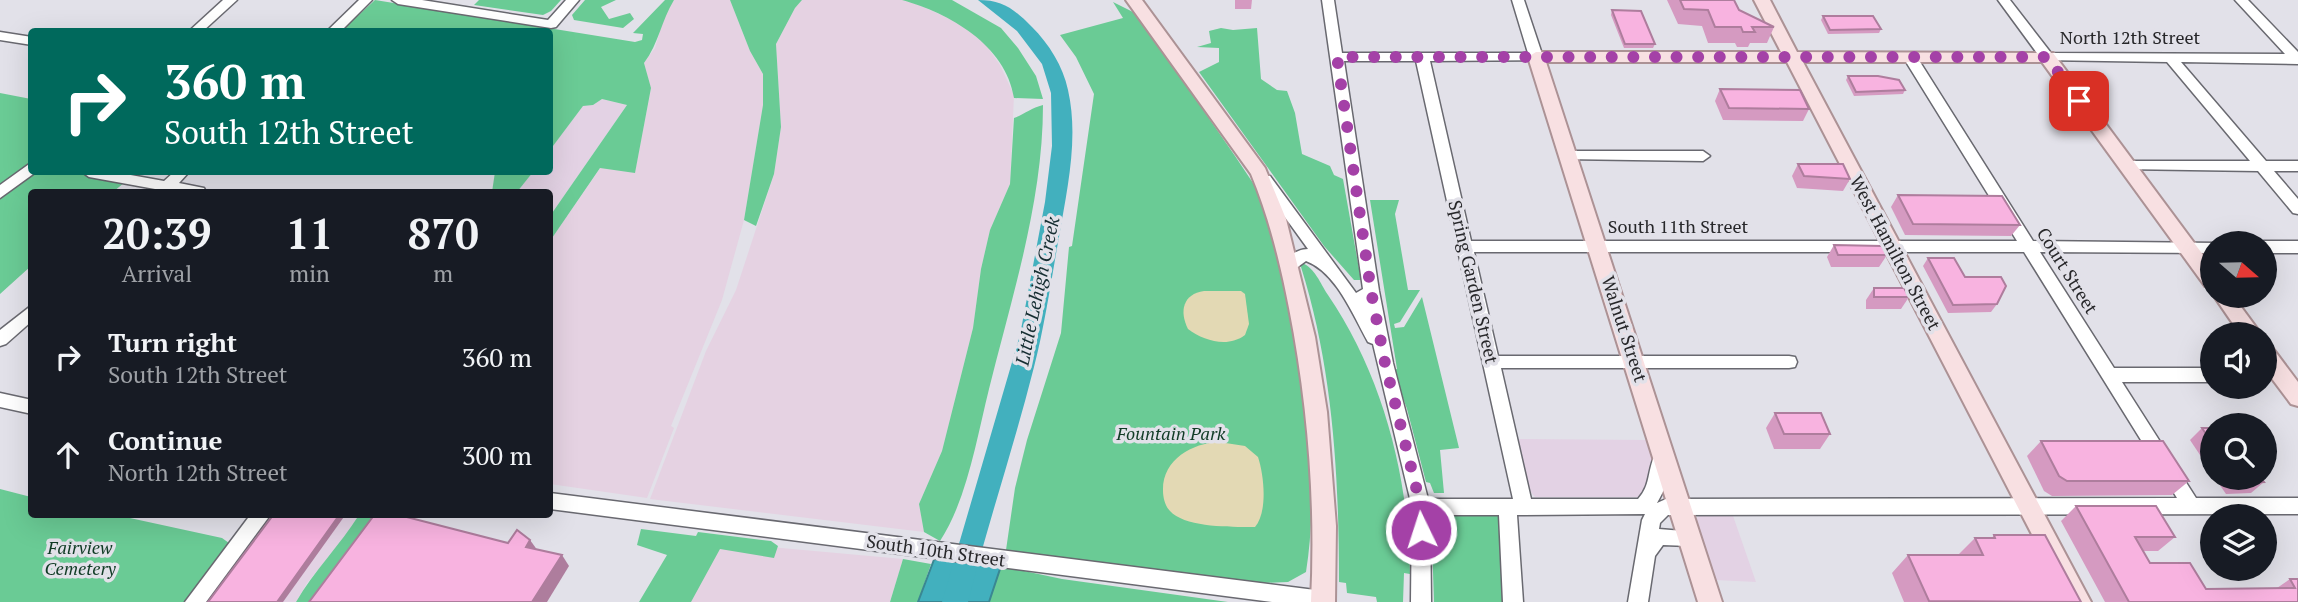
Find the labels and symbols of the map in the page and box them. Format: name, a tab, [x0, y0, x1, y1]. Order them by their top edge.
street label: North 12th Street	[2060, 25, 2201, 49]
pin	[2049, 71, 2109, 131]
street label: West Hamilton Street	[1845, 171, 1947, 334]
street label: Spring Garden Street	[1443, 198, 1505, 366]
water label: Little Lehigh Creek	[1008, 214, 1065, 368]
street label: South 11th Street	[1608, 214, 1749, 238]
street label: Court Street	[2032, 223, 2104, 318]
north arrow	[2200, 231, 2277, 308]
street label: Walnut Street	[1597, 273, 1653, 385]
park label: Fountain Park	[1115, 421, 1226, 445]
position arrow	[1384, 493, 1458, 567]
street label: South 10th Street	[865, 528, 1008, 572]
park label: Fairview Cemetery	[44, 535, 116, 580]

